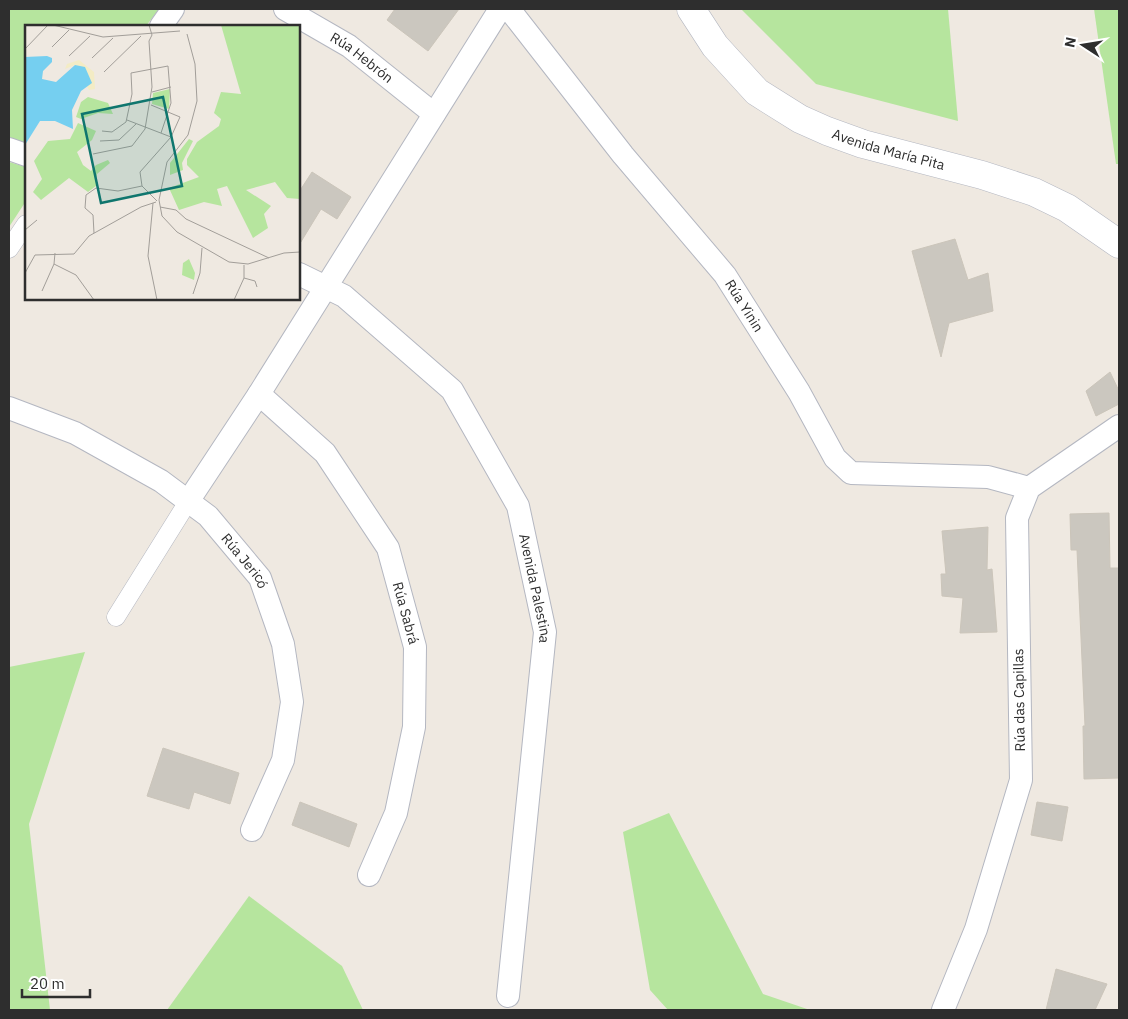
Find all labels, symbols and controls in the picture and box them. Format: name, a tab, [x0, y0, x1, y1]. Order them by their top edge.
north arrow	[1058, 20, 1108, 70]
inset map	[25, 25, 300, 300]
street label: Rúa Hebrón	[327, 28, 397, 87]
text: N	[1060, 35, 1080, 49]
street label: Avenida María Pita	[830, 125, 947, 174]
street label: Rúa Yinin	[721, 276, 768, 335]
street label: Rúa Jericó	[217, 530, 272, 591]
street label: Avenida Palestina	[515, 532, 555, 645]
street label: Rúa Sabrá	[389, 580, 423, 647]
street label: Rúa das Capillas	[1009, 648, 1029, 752]
scale bar	[22, 966, 90, 998]
text: 20 m	[30, 974, 65, 993]

